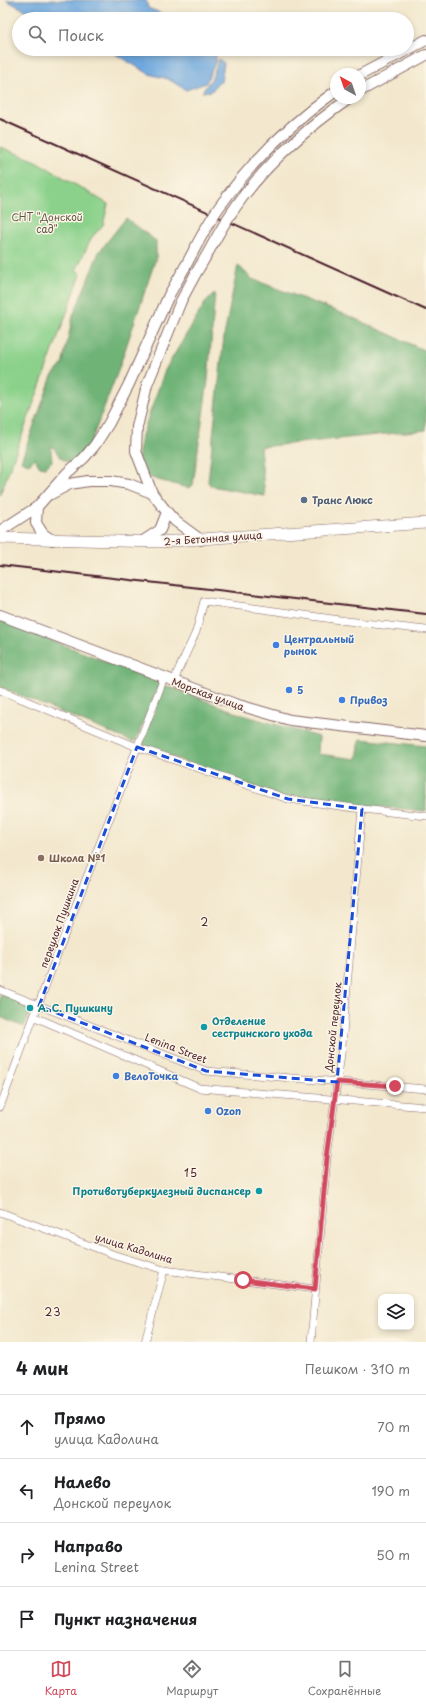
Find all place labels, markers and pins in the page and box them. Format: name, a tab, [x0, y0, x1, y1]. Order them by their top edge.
place label: Транс Люкс	[312, 492, 373, 507]
marker: Транс Люкс	[299, 495, 309, 505]
place label: Центральный рынок	[284, 631, 354, 658]
marker: Центральный рынок	[271, 640, 281, 650]
place label: 5	[297, 682, 303, 697]
marker: 5	[284, 685, 294, 695]
place label: Привоз	[350, 692, 387, 707]
marker: Привоз	[337, 695, 347, 705]
place label: Школа №1	[49, 850, 105, 865]
marker: Школа №1	[36, 853, 46, 863]
place label: А. С. Пушкину	[38, 1000, 113, 1016]
marker: А. С. Пушкину	[25, 1003, 35, 1013]
place label: Отделение сестринского ухода	[212, 1013, 313, 1041]
marker: Отделение сестринского ухода	[199, 1022, 209, 1032]
place label: ВелоТочка	[124, 1068, 178, 1083]
marker: ВелоТочка	[111, 1071, 121, 1081]
place label: Ozon	[216, 1103, 241, 1118]
marker: Ozon	[203, 1106, 213, 1116]
place label: Противотуберкулезный диспансер	[73, 1183, 251, 1199]
marker: Противотуберкулезный диспансер	[254, 1186, 264, 1196]

